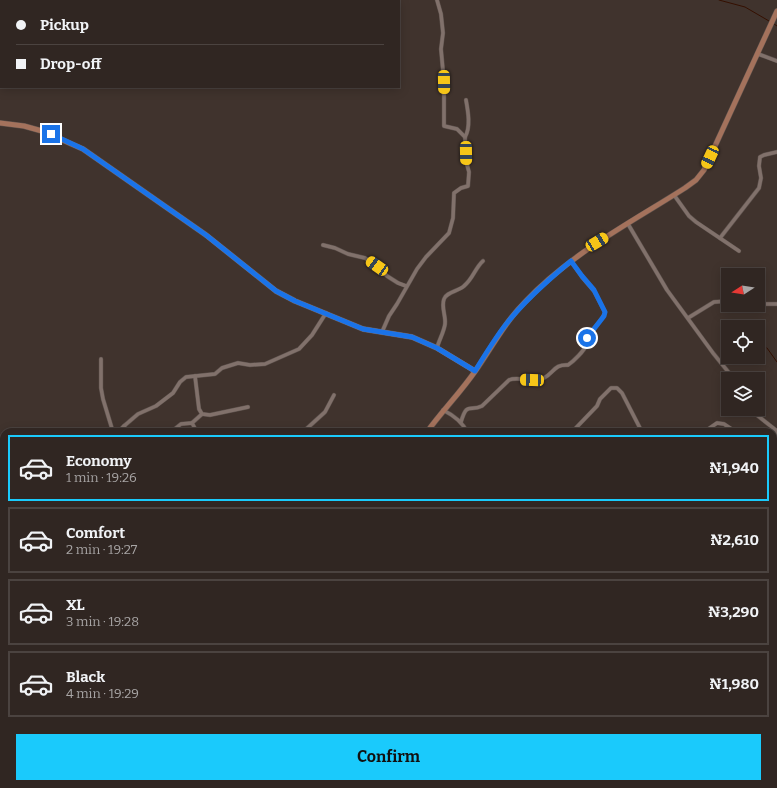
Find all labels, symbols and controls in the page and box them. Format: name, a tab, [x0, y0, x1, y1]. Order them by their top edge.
text: Pickup	[40, 16, 89, 34]
text: Drop-off	[40, 55, 101, 73]
car	[438, 70, 450, 94]
route end	[42, 125, 60, 143]
car	[460, 141, 472, 165]
car	[699, 144, 721, 170]
car	[584, 231, 610, 253]
car	[364, 254, 390, 278]
north arrow	[721, 268, 765, 312]
map controls	[721, 268, 765, 416]
button: locate	[721, 320, 765, 364]
route start	[578, 329, 596, 347]
button: layers	[721, 372, 765, 416]
car	[520, 374, 544, 386]
icon: car	[18, 450, 54, 486]
text: Economy	[66, 452, 132, 470]
text: ₦1,940	[709, 459, 759, 477]
text: 1 min · 19:26	[66, 470, 137, 485]
icon: car	[18, 522, 54, 558]
text: Comfort	[66, 524, 125, 542]
text: ₦2,610	[710, 531, 759, 549]
text: 2 min · 19:27	[66, 542, 137, 557]
icon: car	[18, 594, 54, 630]
text: XL	[66, 596, 85, 614]
text: ₦3,290	[708, 603, 759, 621]
text: 3 min · 19:28	[66, 614, 139, 629]
icon: car	[18, 666, 54, 702]
text: Black	[66, 668, 105, 686]
text: ₦1,980	[709, 675, 759, 693]
text: 4 min · 19:29	[66, 686, 139, 701]
button: Confirm	[16, 734, 761, 780]

